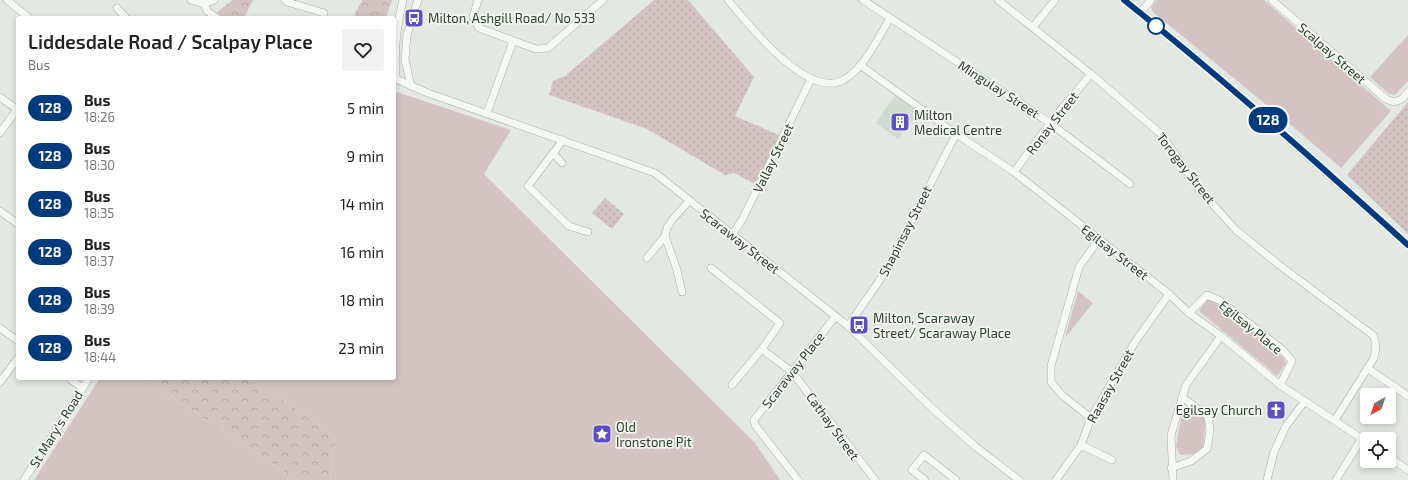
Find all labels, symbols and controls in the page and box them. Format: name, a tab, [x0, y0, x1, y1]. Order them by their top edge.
bus stop icon: Milton, Ashgill Road/ No 533	[403, 7, 425, 29]
place label: Milton, Ashgill Road/ No 533	[428, 10, 595, 26]
unlabelled marker	[1147, 17, 1165, 35]
street label: Scalpay Street	[1295, 19, 1369, 87]
button: heart	[342, 29, 384, 71]
text: Liddesdale Road / Scalpay Place	[28, 30, 313, 53]
text: Bus	[28, 57, 50, 73]
street label: Mingulay Street	[955, 57, 1043, 121]
street label: Ronay Street	[1022, 88, 1082, 158]
text: Bus	[84, 91, 110, 109]
text: 128	[39, 99, 61, 116]
text: 5 min	[347, 99, 384, 117]
place label: Milton Medical Centre	[914, 107, 1002, 138]
line badge: 128	[1245, 107, 1291, 133]
text: 18:26	[84, 109, 115, 125]
building icon: Milton Medical Centre	[889, 111, 911, 133]
text: 128	[1257, 111, 1279, 128]
street label: Vallay Street	[749, 121, 797, 195]
street label: Torogay Street	[1153, 129, 1219, 207]
text: Bus	[84, 139, 110, 157]
text: 128	[39, 147, 61, 164]
text: 9 min	[346, 147, 384, 165]
text: 18:30	[84, 157, 115, 173]
street label: Shapinsay Street	[875, 183, 935, 279]
text: Bus	[84, 187, 110, 205]
text: 128	[39, 195, 61, 212]
text: 14 min	[340, 195, 384, 213]
text: 18:35	[84, 205, 114, 221]
street label: Scaraway Street	[697, 205, 783, 277]
street label: Egilsay Street	[1078, 221, 1152, 283]
text: Bus	[84, 235, 110, 253]
text: 128	[39, 243, 61, 260]
text: 16 min	[341, 243, 384, 261]
text: 18:37	[84, 253, 114, 269]
text: Bus	[84, 283, 110, 301]
text: 128	[39, 291, 61, 308]
text: 18 min	[340, 291, 384, 309]
street label: Egilsay Place	[1216, 297, 1286, 357]
text: 18:39	[84, 301, 115, 317]
place label: Milton, Scaraway Street/ Scaraway Place	[873, 310, 1011, 341]
bus stop icon: Milton, Scaraway Street/ Scaraway Place	[848, 314, 870, 336]
street label: Scaraway Place	[758, 329, 828, 411]
text: Bus	[84, 331, 110, 349]
text: 128	[39, 339, 61, 356]
text: 23 min	[338, 339, 384, 357]
street label: Raasay Street	[1083, 346, 1137, 426]
text: 18:44	[84, 349, 116, 365]
street label: St Mary's Road	[26, 388, 86, 470]
north arrow	[1360, 388, 1396, 424]
map controls	[1360, 388, 1396, 468]
street label: Cathay Street	[803, 389, 863, 463]
church icon: Egilsay Church	[1265, 399, 1287, 421]
place label: Egilsay Church	[1176, 402, 1262, 418]
place label: Old Ironstone Pit	[616, 419, 692, 450]
place icon: Old Ironstone Pit	[591, 423, 613, 445]
button: locate	[1360, 432, 1396, 468]

